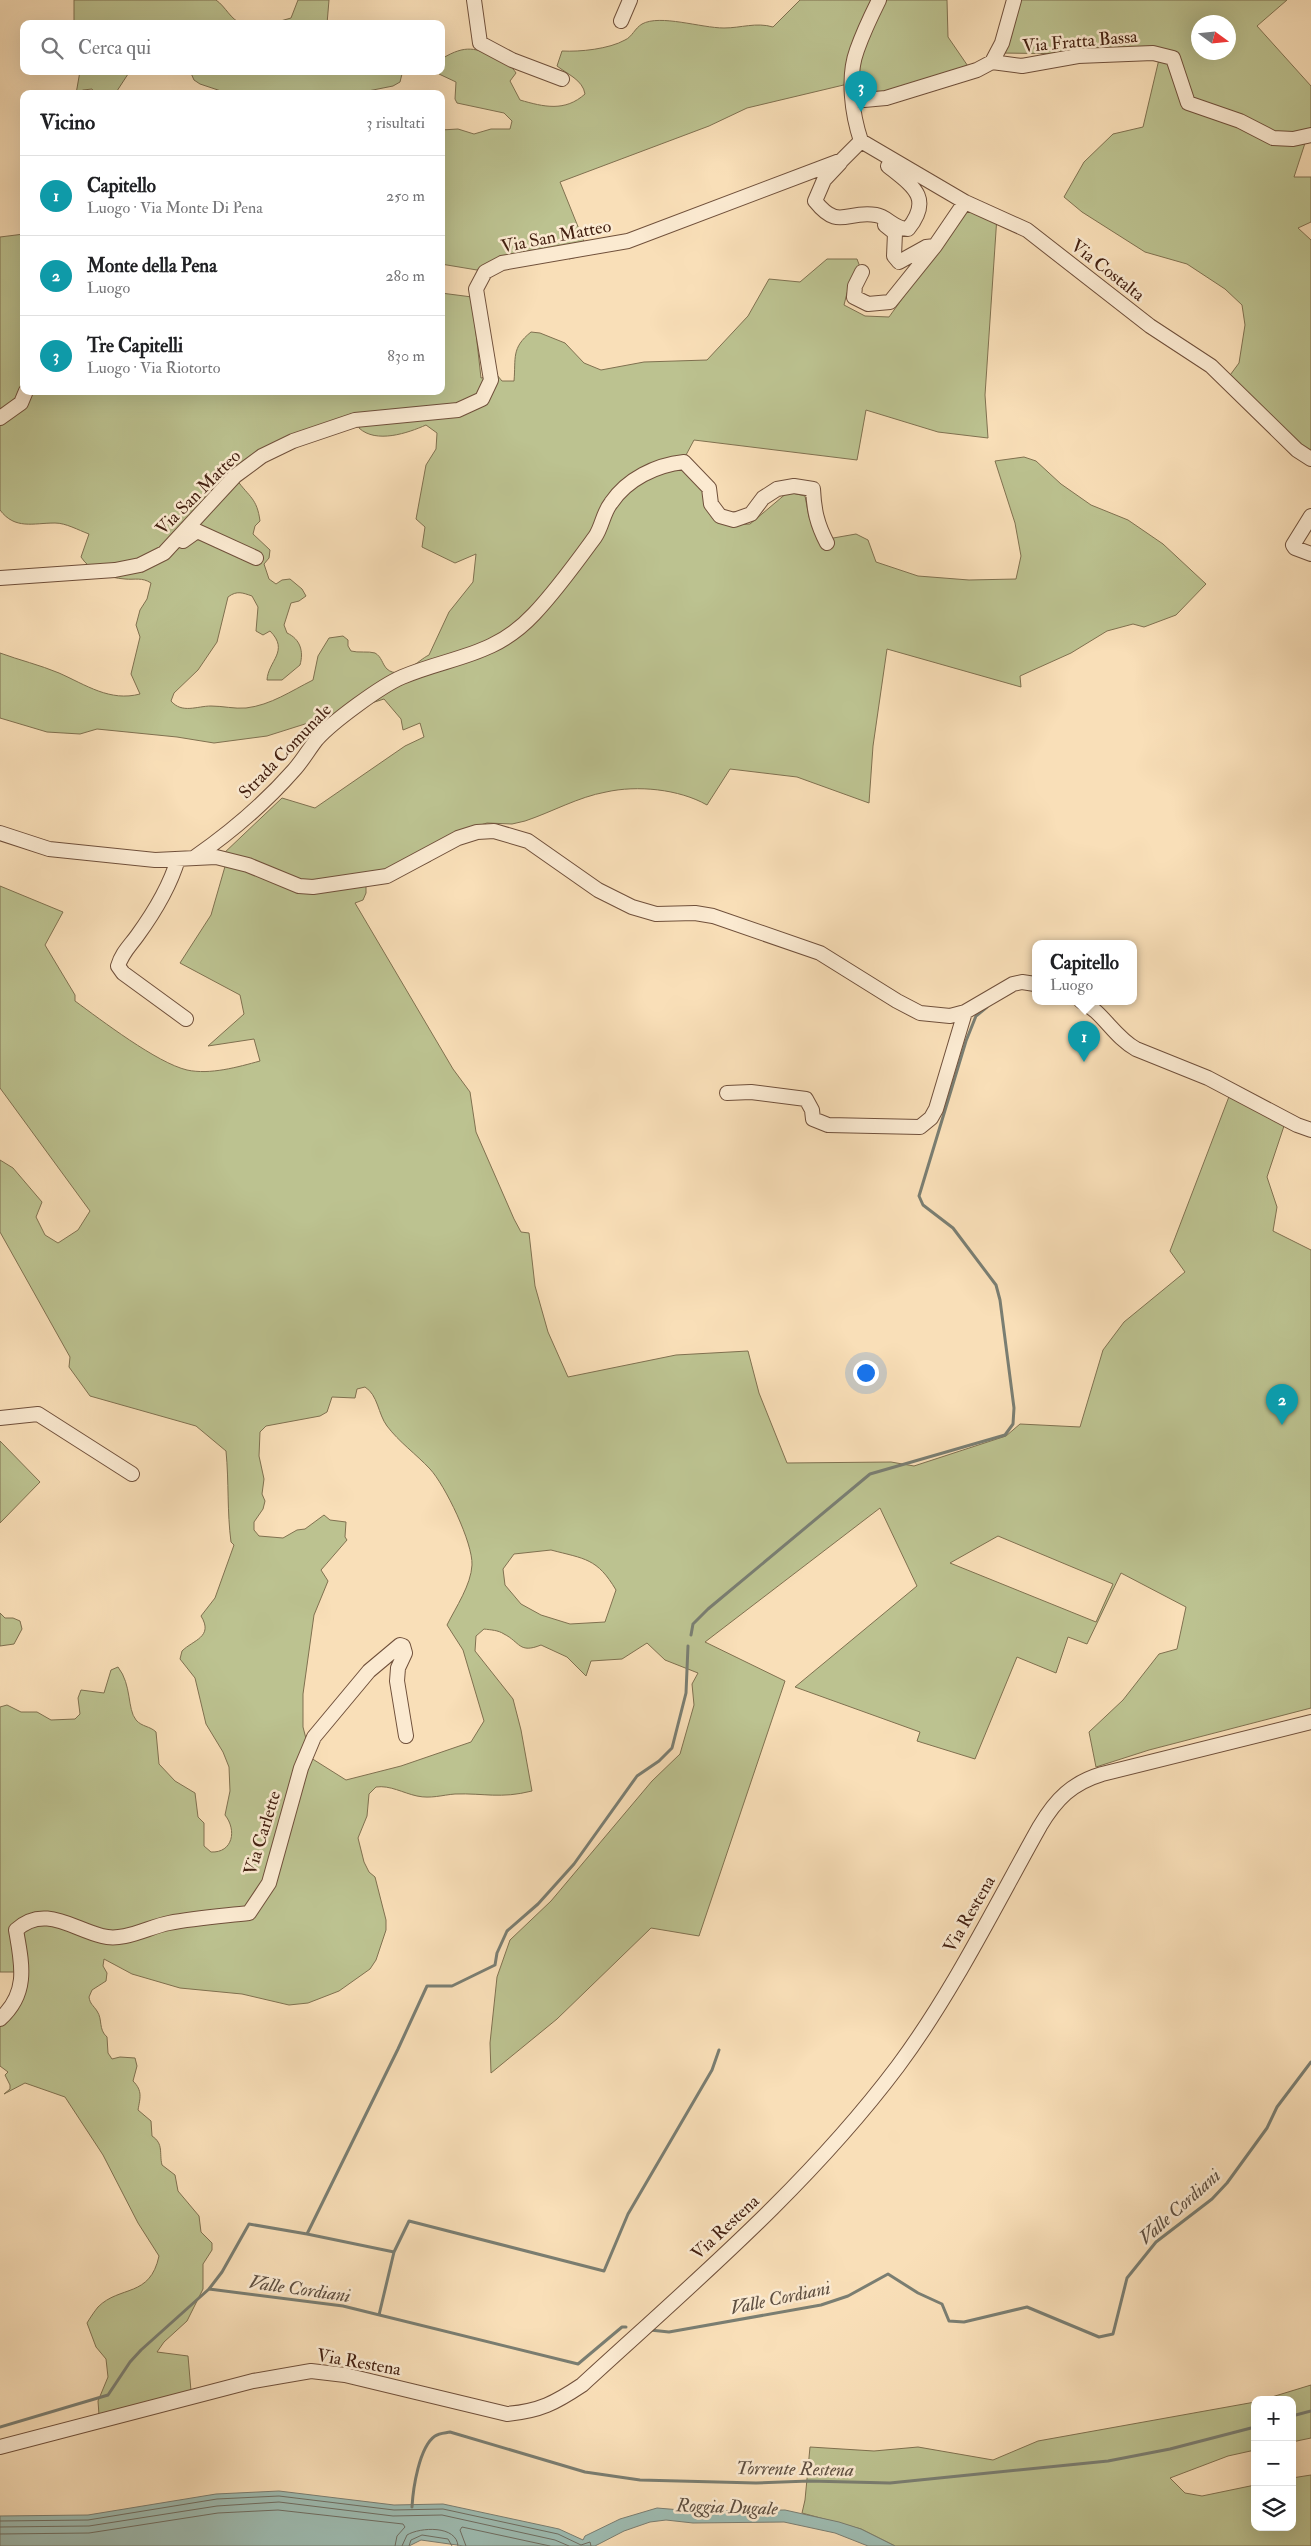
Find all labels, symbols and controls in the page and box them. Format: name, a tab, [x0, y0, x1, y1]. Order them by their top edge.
north arrow	[1191, 15, 1236, 60]
search box	[20, 20, 445, 75]
street label: Via Fratta Bassa	[1022, 25, 1139, 58]
icon: search	[38, 34, 66, 62]
text: Cerca qui	[78, 36, 151, 60]
pin: 3	[845, 71, 877, 112]
text: Vicino	[40, 109, 95, 136]
text: 3 risultati	[366, 113, 425, 133]
text: Capitello	[87, 174, 156, 198]
text: 1	[53, 186, 59, 206]
text: 250 m	[386, 186, 425, 206]
text: Luogo · Via Monte Di Pena	[87, 198, 263, 218]
street label: Via San Matteo	[499, 214, 613, 258]
street label: Via Costalta	[1066, 234, 1150, 307]
text: Monte della Pena	[87, 254, 217, 278]
text: 2	[52, 266, 60, 286]
text: 280 m	[385, 266, 425, 286]
text: Luogo	[87, 278, 130, 298]
text: Tre Capitelli	[87, 334, 183, 358]
text: 3	[53, 346, 59, 366]
text: 830 m	[387, 346, 425, 366]
text: Luogo · Via Riotorto	[87, 358, 220, 378]
street label: Via San Matteo	[151, 445, 246, 540]
street label: Strada Comunale	[234, 699, 337, 804]
popup	[1032, 940, 1137, 1005]
text: Capitello	[1050, 951, 1119, 975]
text: Luogo	[1050, 975, 1093, 995]
pin: 1	[1068, 1021, 1100, 1062]
your location	[853, 1360, 879, 1386]
pin: 2	[1266, 1384, 1298, 1425]
street label: Via Carlette	[239, 1788, 286, 1878]
street label: Via Restena	[938, 1871, 1001, 1957]
water label: Valle Cordiani	[1134, 2164, 1226, 2250]
street label: Via Restena	[686, 2190, 765, 2265]
water label: Valle Cordiani	[248, 2270, 352, 2308]
water label: Valle Cordiani	[728, 2276, 833, 2320]
street label: Via Restena	[315, 2344, 403, 2381]
map controls	[1251, 2396, 1296, 2531]
button: +	[1251, 2396, 1296, 2441]
button: −	[1251, 2441, 1296, 2486]
water label: Torrente Restena	[736, 2456, 854, 2482]
button: layers	[1251, 2486, 1296, 2531]
water label: Roggia Dugale	[675, 2493, 779, 2521]

